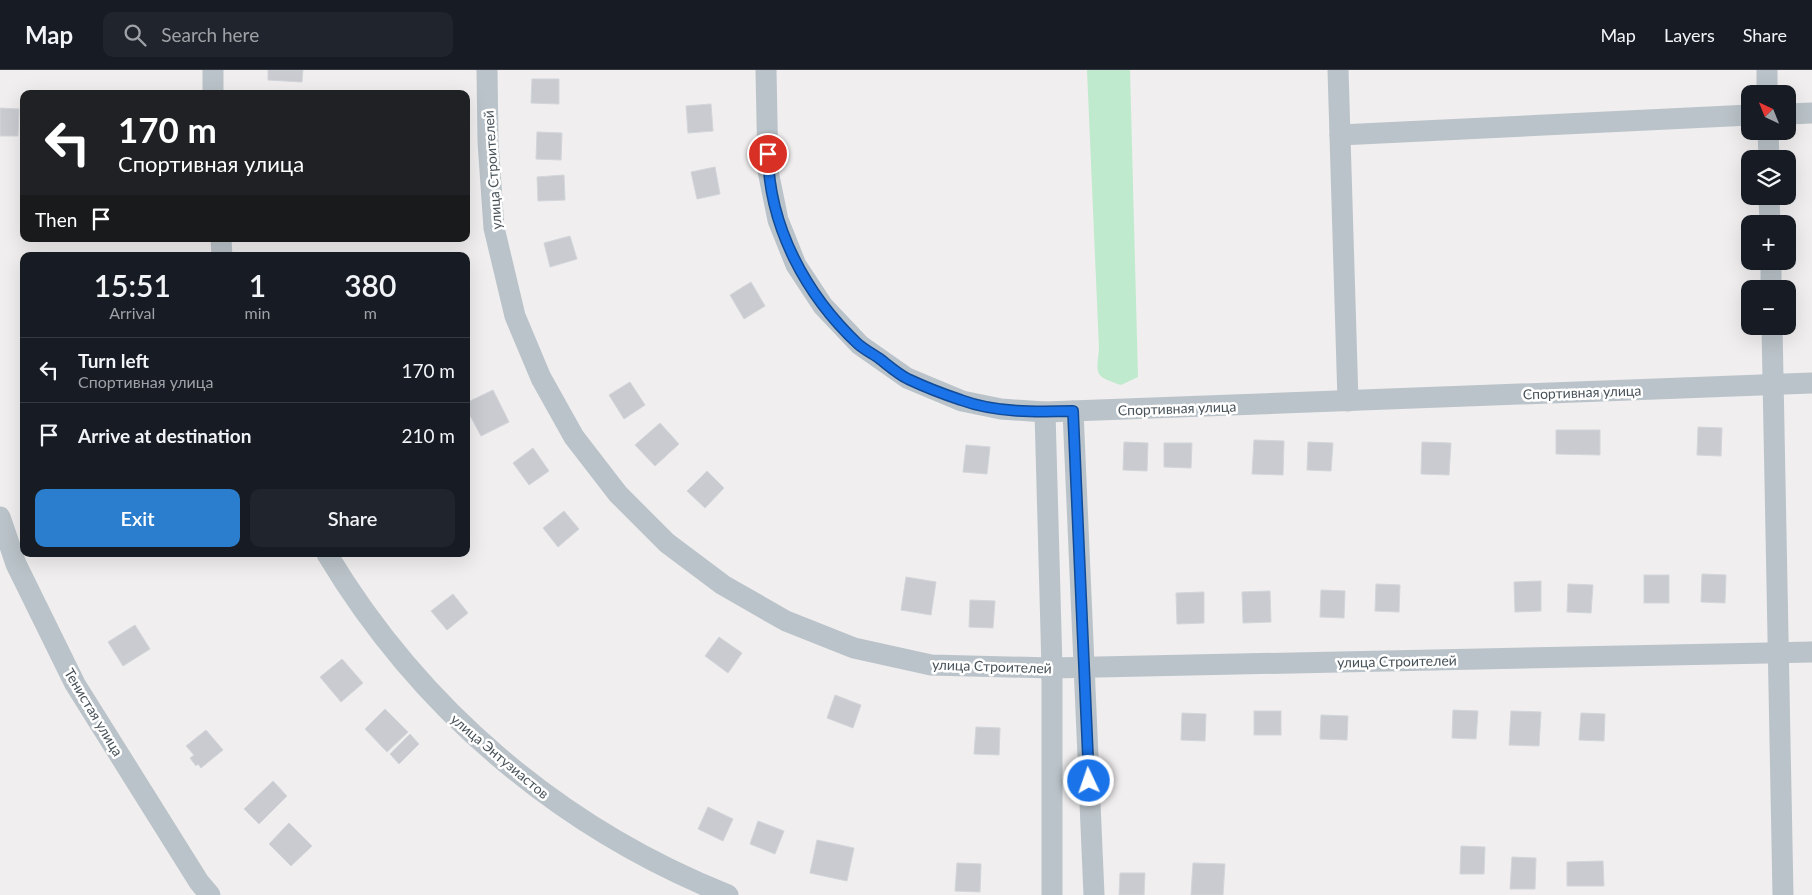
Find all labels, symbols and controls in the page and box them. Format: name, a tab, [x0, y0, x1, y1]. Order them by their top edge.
search box	[103, 12, 453, 57]
text: Map	[25, 20, 73, 49]
icon: search	[121, 21, 149, 49]
text: Search here	[161, 23, 259, 46]
text: Map	[1600, 24, 1636, 46]
text: Layers	[1664, 24, 1715, 46]
text: Share	[1743, 24, 1787, 46]
north arrow	[1741, 85, 1796, 140]
map controls	[1741, 85, 1796, 335]
text: 170 m	[118, 108, 217, 150]
icon: left	[35, 110, 100, 175]
street label: улица Строителей	[479, 110, 505, 230]
pin	[747, 133, 789, 175]
icon: arrive	[754, 140, 782, 168]
text: Спортивная улица	[118, 150, 304, 177]
button: layers	[1741, 150, 1796, 205]
icon: arrive	[87, 205, 115, 233]
text: Then	[35, 208, 77, 231]
button: +	[1741, 215, 1796, 270]
text: 15:51	[94, 267, 171, 303]
text: 1	[249, 267, 266, 303]
text: 380	[344, 267, 396, 303]
button: −	[1741, 280, 1796, 335]
text: Arrival	[109, 303, 155, 322]
text: min	[245, 303, 270, 322]
text: m	[364, 303, 377, 322]
text: Turn left	[78, 349, 149, 372]
icon: left	[35, 356, 63, 384]
text: 170 m	[401, 359, 455, 382]
text: Спортивная улица	[78, 372, 213, 391]
street label: Спортивная улица	[1523, 381, 1642, 403]
street label: Спортивная улица	[1118, 397, 1237, 419]
icon: arrive	[35, 421, 63, 449]
text: Arrive at destination	[78, 424, 251, 447]
text: 210 m	[401, 424, 455, 447]
button: Exit	[35, 489, 240, 547]
button: Share	[250, 489, 455, 547]
street label: улица Строителей	[1337, 651, 1457, 671]
street label: улица Строителей	[932, 655, 1052, 677]
street label: Тенистая улица	[61, 665, 127, 759]
street label: улица Энтузиастов	[447, 710, 553, 802]
position arrow	[1062, 754, 1114, 806]

